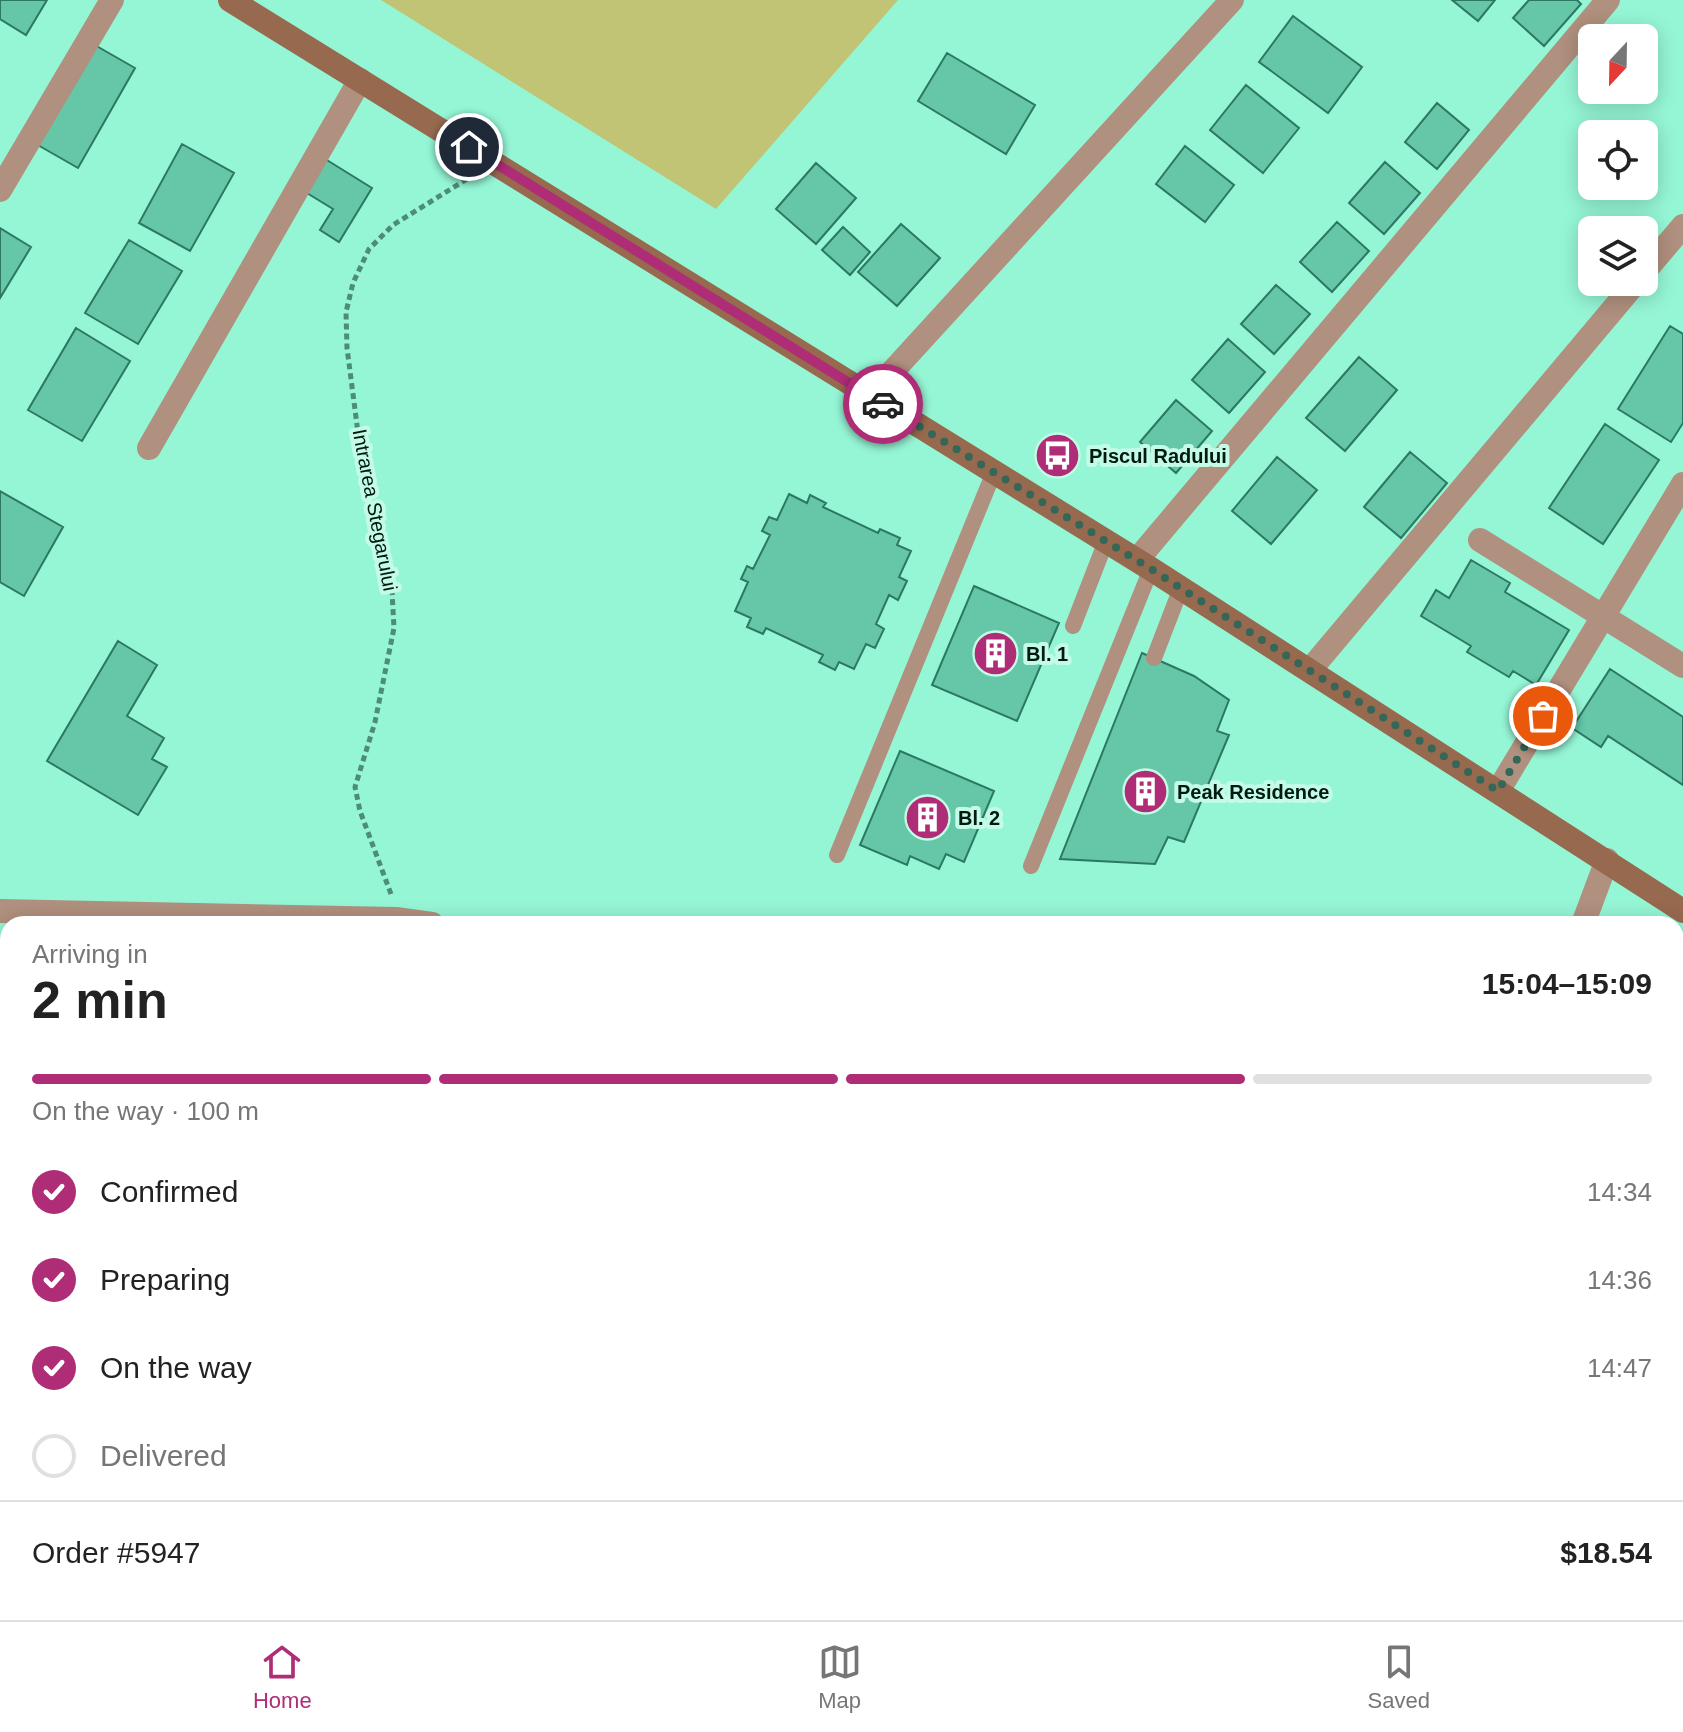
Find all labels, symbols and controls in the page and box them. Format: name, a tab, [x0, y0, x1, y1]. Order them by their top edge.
north arrow	[1578, 24, 1658, 104]
map controls	[1578, 24, 1658, 296]
pin	[435, 113, 503, 181]
button: locate	[1578, 120, 1658, 200]
icon: home	[447, 125, 491, 169]
button: layers	[1578, 216, 1658, 296]
courier	[843, 364, 923, 444]
icon: car	[861, 382, 905, 426]
street label: Intrarea Stegarului	[349, 427, 401, 593]
bus stop icon: Piscul Radului	[1034, 432, 1082, 480]
place label: Piscul Radului	[1089, 445, 1227, 467]
building icon: Bl. 1	[971, 630, 1019, 678]
place label: Bl. 1	[1026, 643, 1068, 665]
pin	[1509, 682, 1577, 750]
icon: bag	[1521, 694, 1565, 738]
building icon: Peak Residence	[1122, 768, 1170, 816]
place label: Peak Residence	[1177, 781, 1329, 803]
building icon: Bl. 2	[903, 794, 951, 842]
place label: Bl. 2	[958, 807, 1000, 829]
text: Arriving in	[32, 939, 148, 969]
text: 15:04–15:09	[1482, 967, 1652, 1000]
text: 2 min	[32, 971, 168, 1029]
text: On the way · 100 m	[32, 1096, 259, 1126]
icon: check	[32, 1170, 76, 1214]
text: Confirmed	[100, 1175, 238, 1208]
text: 14:34	[1587, 1177, 1652, 1207]
icon: check	[32, 1258, 76, 1302]
text: Preparing	[100, 1263, 230, 1296]
text: 14:36	[1587, 1265, 1652, 1295]
icon: check	[32, 1346, 76, 1390]
text: On the way	[100, 1351, 252, 1384]
text: 14:47	[1587, 1353, 1652, 1383]
text: Delivered	[100, 1439, 227, 1472]
text: Order #5947	[32, 1536, 200, 1569]
text: $18.54	[1560, 1536, 1652, 1569]
tab: Home	[253, 1640, 312, 1714]
tab: Map	[818, 1640, 862, 1714]
tab: Saved	[1368, 1640, 1430, 1714]

